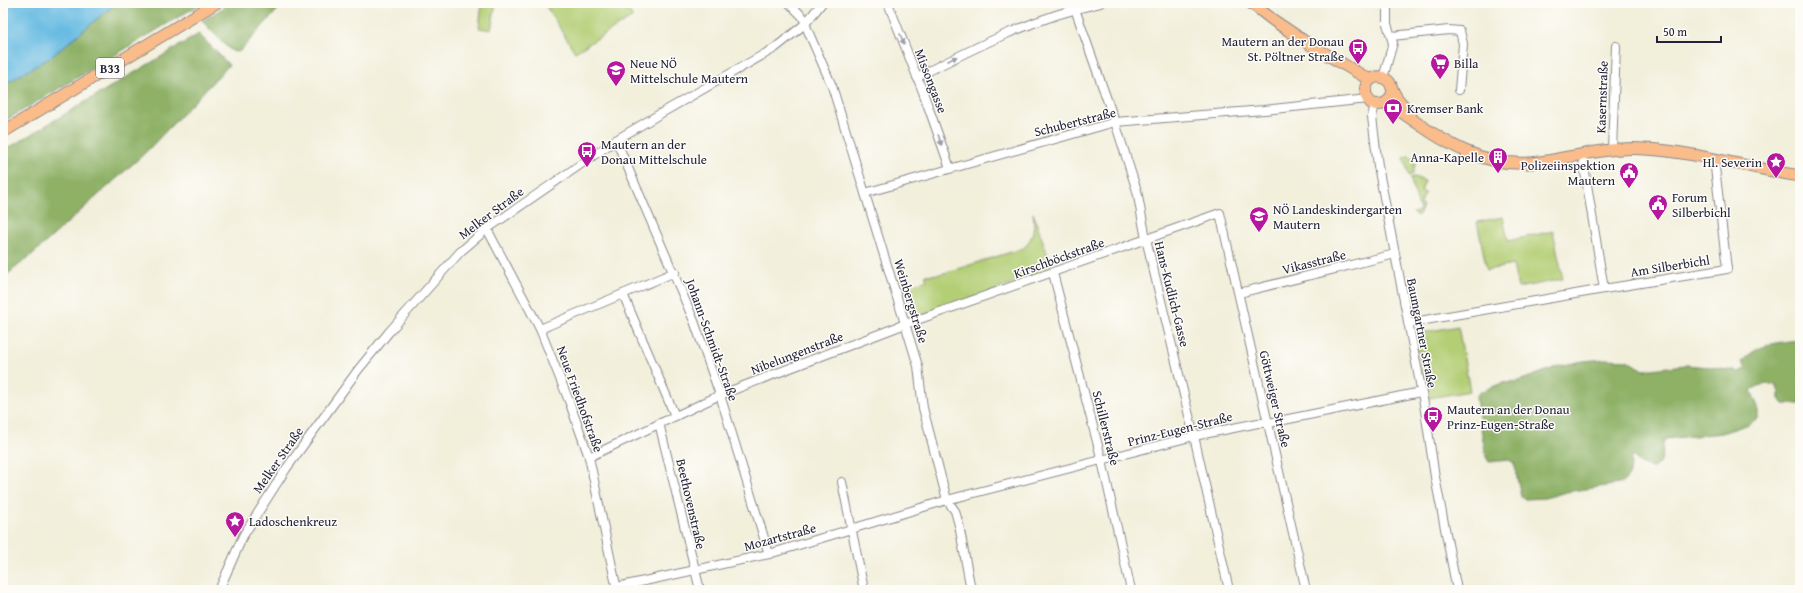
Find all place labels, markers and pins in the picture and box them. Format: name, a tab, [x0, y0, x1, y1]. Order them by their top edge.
place label: Mautern an der Donau St. Pöltner Straße	[1221, 32, 1344, 66]
bus stop icon: Mautern an der Donau St. Pöltner Straße	[1347, 37, 1369, 65]
supermarket icon: Billa	[1429, 52, 1451, 80]
place label: Neue NÖ Mittelschule Mautern	[630, 54, 749, 88]
place label: Billa	[1454, 54, 1479, 73]
school or university icon: Neue NÖ Mittelschule Mautern	[605, 59, 627, 87]
bank icon: Kremser Bank	[1382, 97, 1404, 125]
place label: Kremser Bank	[1407, 99, 1484, 118]
place label: Mautern an der Donau Mittelschule	[601, 135, 707, 169]
bus stop icon: Mautern an der Donau Mittelschule	[576, 140, 598, 168]
building icon: Anna-Kapelle	[1487, 146, 1509, 174]
place label: Anna-Kapelle	[1411, 148, 1484, 167]
place icon: Hl. Severin	[1765, 151, 1787, 179]
place label: Hl. Severin	[1703, 153, 1763, 172]
place label: Polizeiinspektion Mautern	[1521, 156, 1616, 190]
public building icon: Polizeiinspektion Mautern	[1618, 161, 1640, 189]
place label: Forum Silberbichl	[1672, 188, 1731, 222]
public building icon: Forum Silberbichl	[1647, 193, 1669, 221]
place label: NÖ Landeskindergarten Mautern	[1273, 200, 1403, 234]
school or university icon: NÖ Landeskindergarten Mautern	[1248, 205, 1270, 233]
place label: Mautern an der Donau Prinz-Eugen-Straße	[1447, 400, 1570, 434]
bus stop icon: Mautern an der Donau Prinz-Eugen-Straße	[1422, 405, 1444, 433]
place icon: Ladoschenkreuz	[224, 510, 246, 538]
place label: Ladoschenkreuz	[249, 512, 337, 531]

